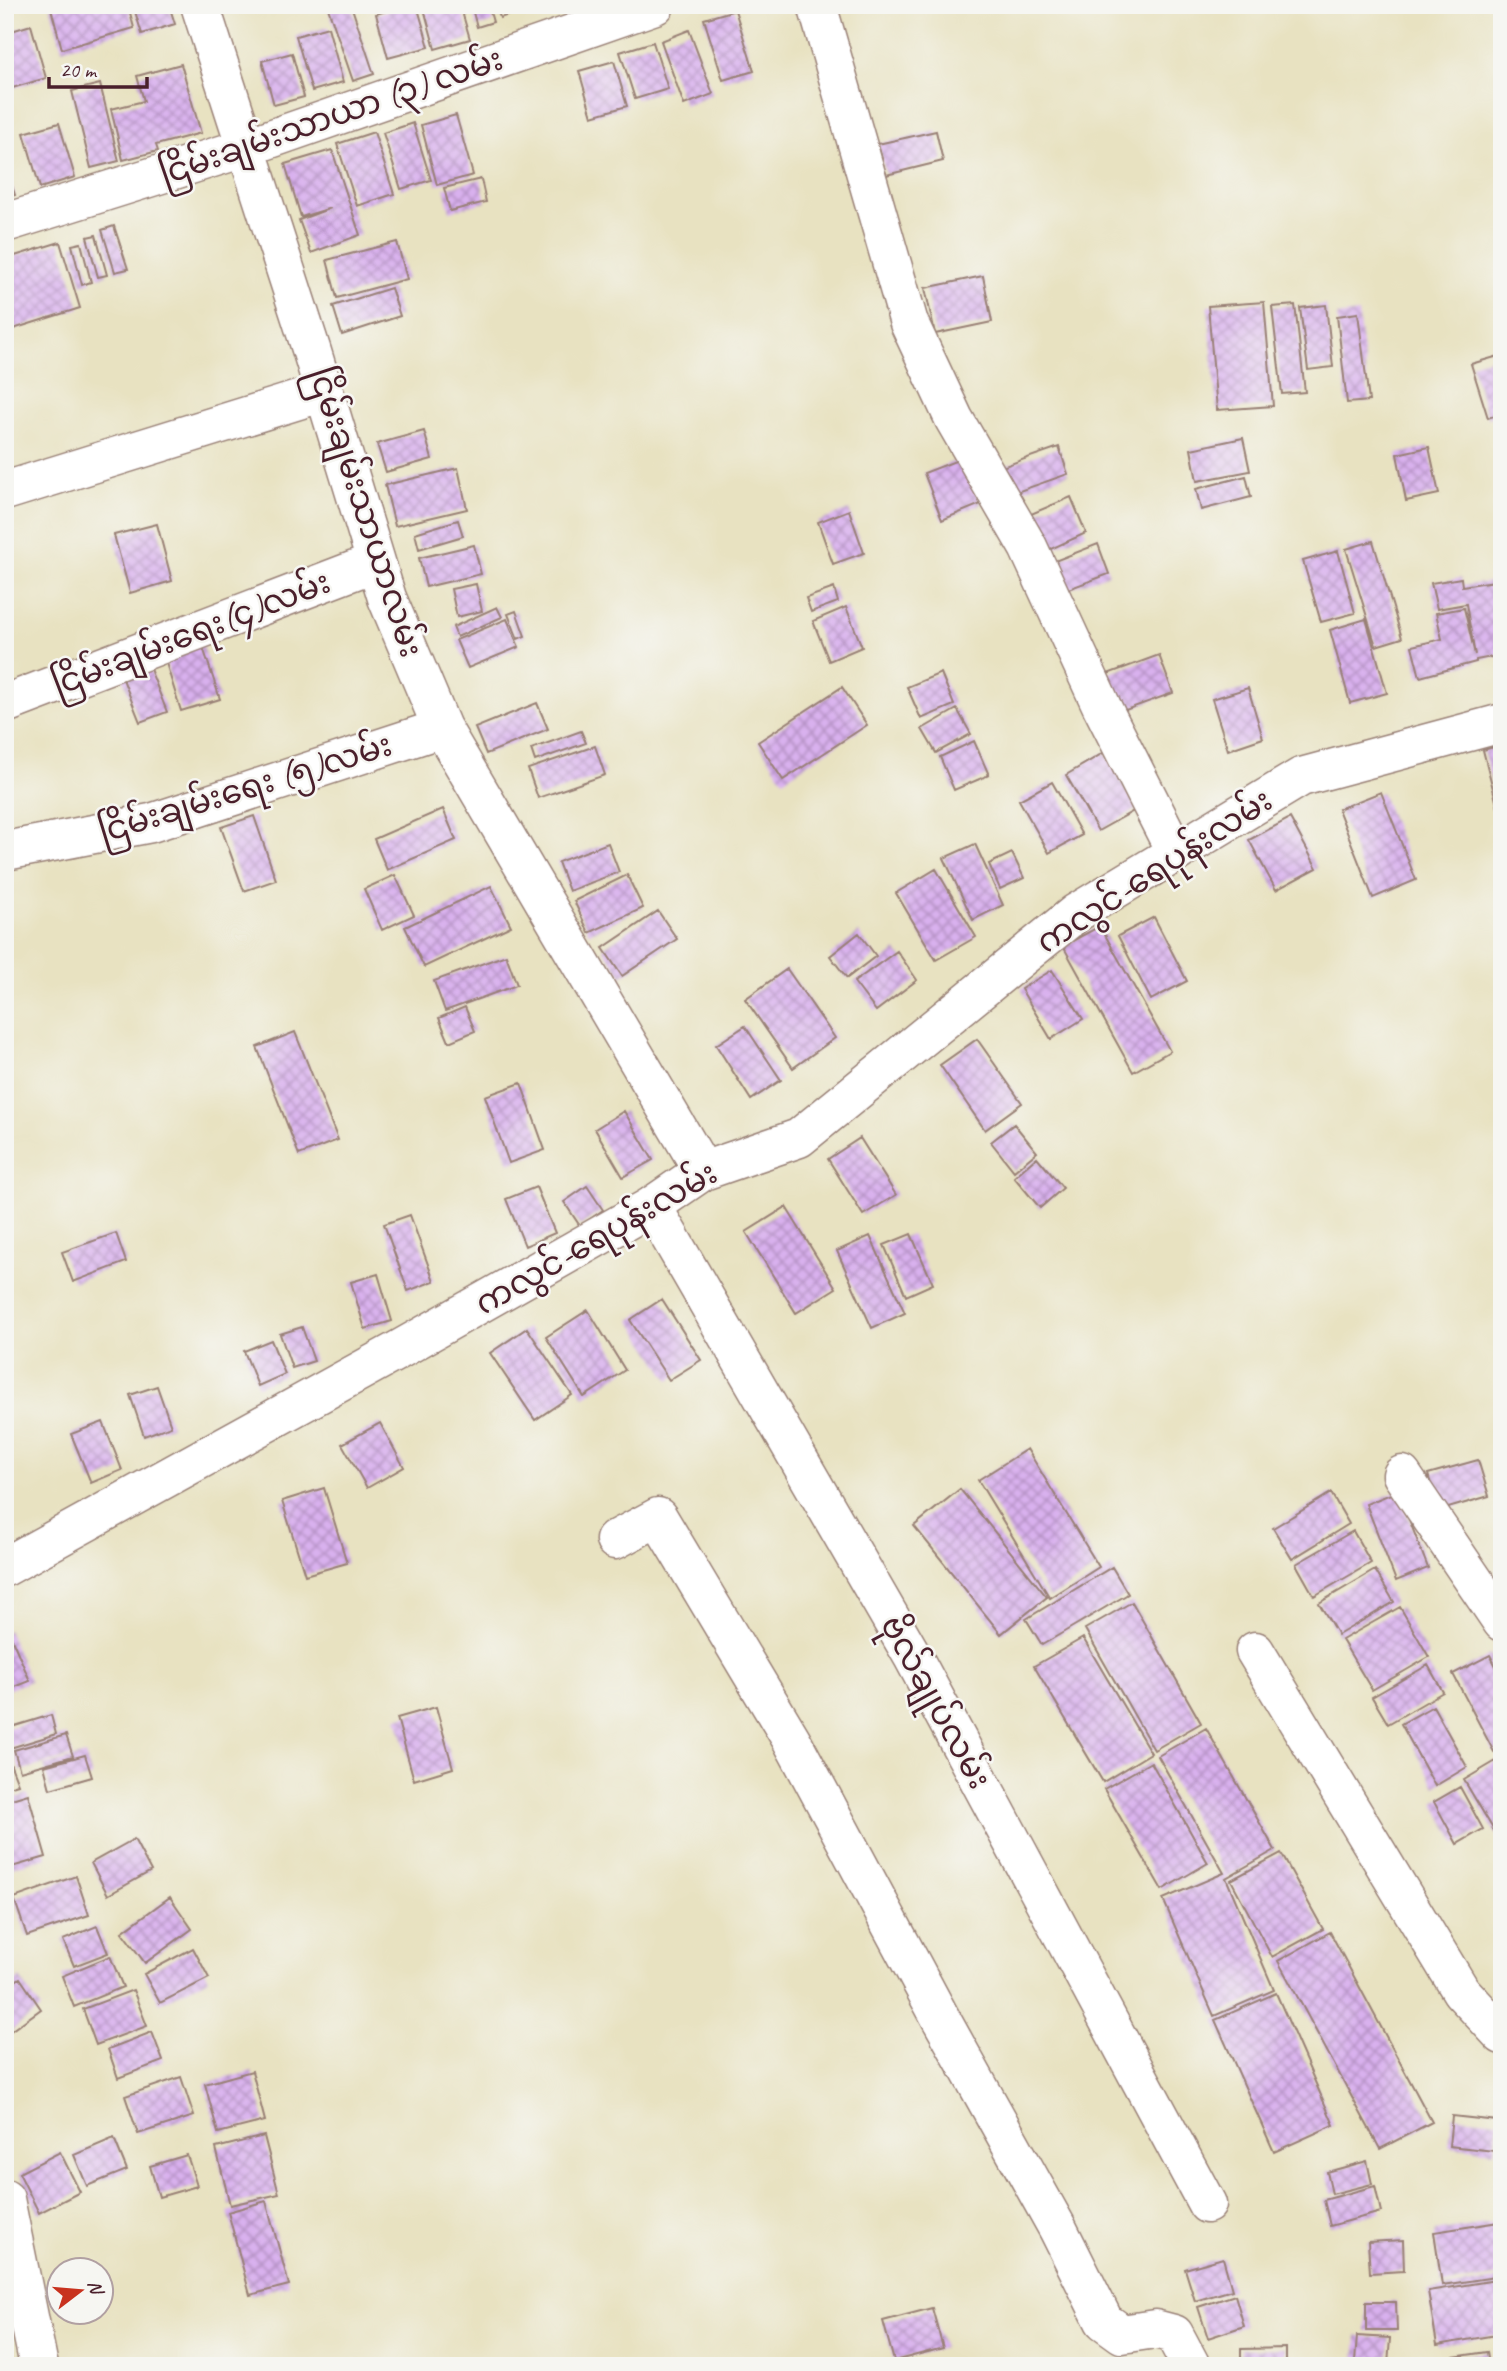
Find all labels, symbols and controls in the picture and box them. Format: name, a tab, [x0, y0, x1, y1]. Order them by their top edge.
street label: ငြိမ်းချမ်းသာယာ (၃) လမ်း	[153, 36, 510, 199]
scale bar	[49, 46, 147, 90]
text: 20 m	[60, 57, 98, 83]
street label: ငြိမ်းချမ်းသာယာလမ်း	[295, 361, 435, 664]
street label: ငြိမ်းချမ်းရေး(၄)လမ်း	[45, 559, 338, 710]
street label: ငြိမ်းချမ်းရေး (၅)လမ်း	[93, 721, 398, 857]
street label: ကလွင်-ရေပုန်းလမ်း	[1027, 777, 1283, 967]
street label: ကလွင်-ရေပုန်းလမ်း	[466, 1150, 727, 1329]
street label: ဗိုလ်ချုပ်လမ်း	[867, 1607, 1003, 1799]
north arrow	[46, 2256, 116, 2326]
text: N	[82, 2278, 109, 2299]

